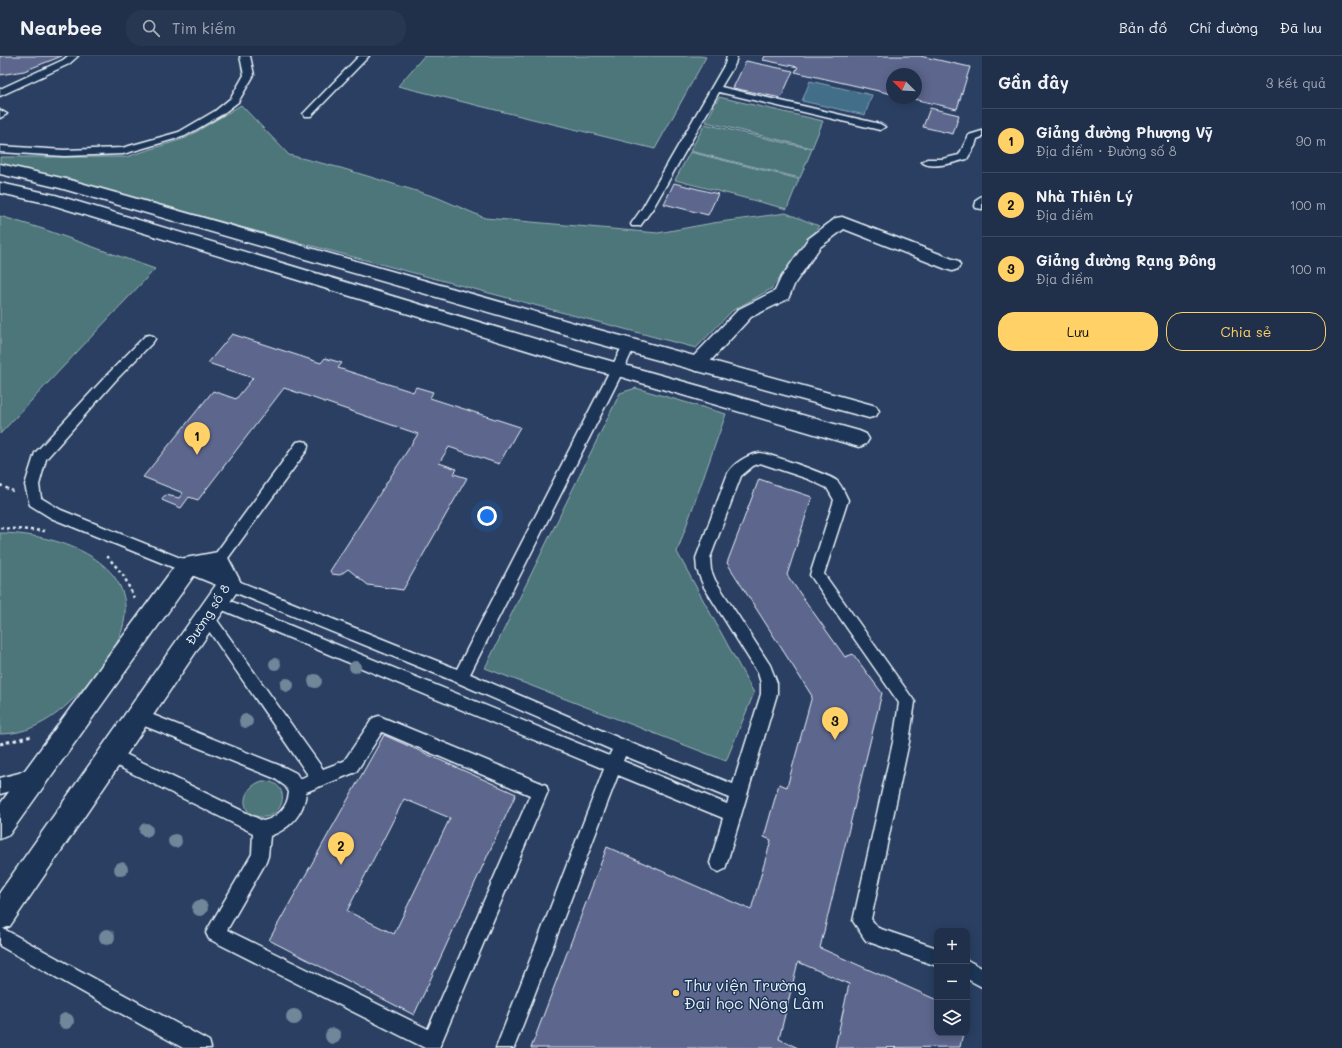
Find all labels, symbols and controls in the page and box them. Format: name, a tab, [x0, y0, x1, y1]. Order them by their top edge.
search box	[126, 10, 406, 46]
text: Nearbee	[20, 15, 102, 40]
icon: search	[140, 17, 162, 39]
text: Tìm kiếm	[172, 18, 236, 38]
text: Bản đồ	[1119, 18, 1167, 37]
text: Chỉ đường	[1189, 18, 1258, 37]
text: Đã lưu	[1280, 18, 1322, 37]
north arrow	[886, 68, 922, 104]
text: Gần đây	[998, 71, 1069, 93]
text: 3 kết quả	[1266, 74, 1326, 91]
text: Giảng đường Phượng Vỹ	[1036, 122, 1213, 142]
text: 1	[1008, 132, 1014, 149]
text: 90 m	[1296, 132, 1326, 149]
text: Địa điểm · Đường số 8	[1036, 142, 1177, 159]
text: Nhà Thiên Lý	[1036, 186, 1133, 206]
text: 2	[1007, 196, 1015, 213]
text: 100 m	[1290, 196, 1326, 213]
text: Địa điểm	[1036, 206, 1093, 223]
text: Giảng đường Rạng Đông	[1036, 250, 1216, 270]
text: 3	[1007, 260, 1015, 277]
text: 100 m	[1290, 260, 1326, 277]
text: Địa điểm	[1036, 270, 1093, 287]
button: Lưu	[998, 312, 1158, 351]
button: Chia sẻ	[1166, 312, 1326, 351]
pin: 1	[184, 422, 210, 455]
your location	[477, 506, 497, 526]
street label: Đường số 8	[181, 580, 233, 648]
pin: 3	[822, 707, 848, 740]
pin: 2	[328, 832, 354, 865]
map controls	[934, 928, 970, 1036]
button: +	[934, 928, 970, 964]
button: −	[934, 964, 970, 1000]
place label: Thư viện Trường Đại học Nông Lâm	[684, 974, 824, 1013]
marker: Thư viện Trường Đại học Nông Lâm	[671, 988, 681, 998]
button: layers	[934, 1000, 970, 1036]

